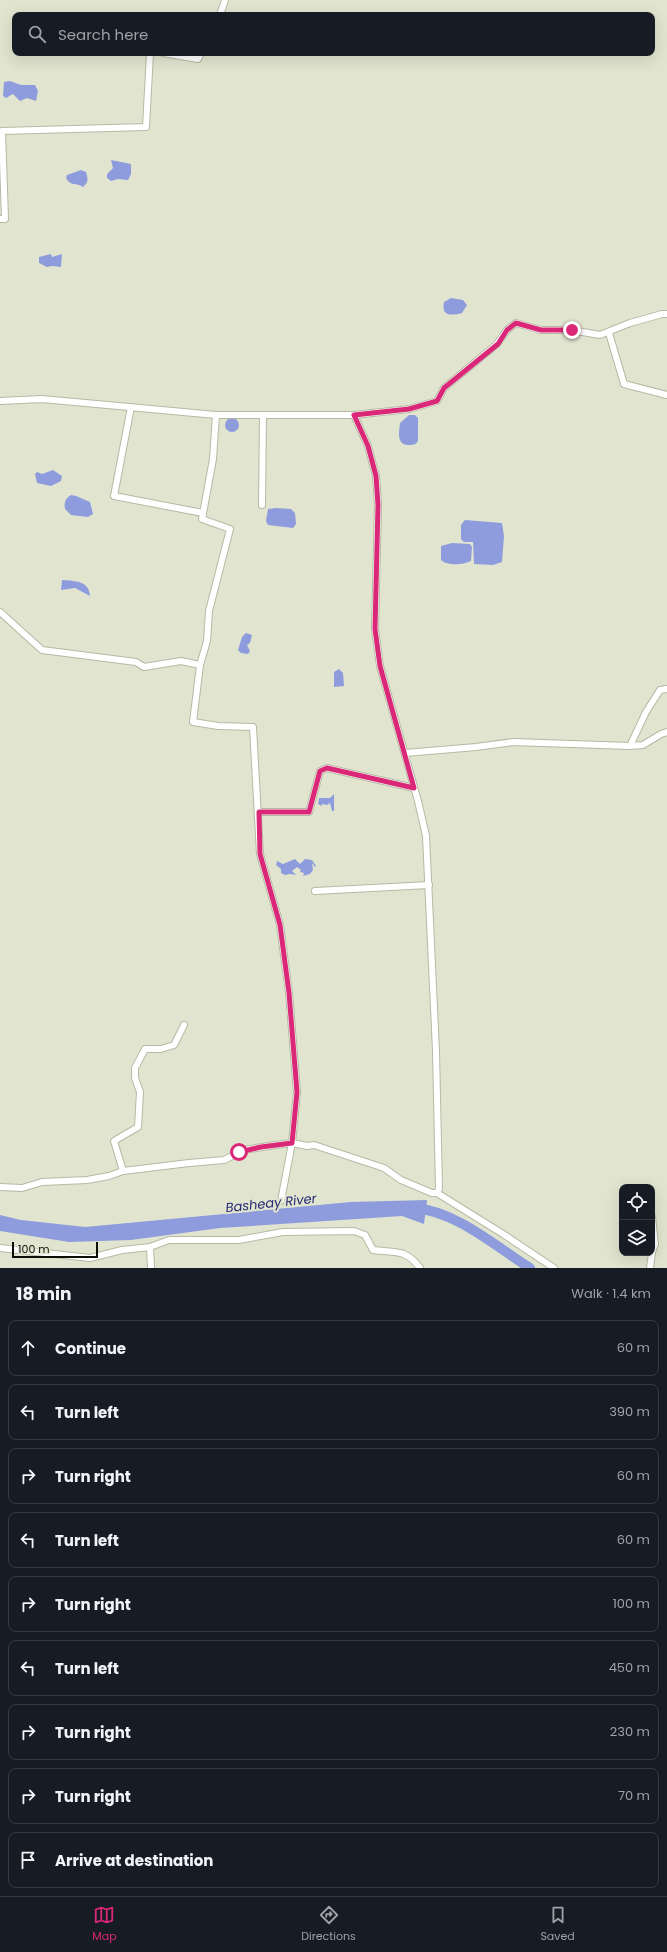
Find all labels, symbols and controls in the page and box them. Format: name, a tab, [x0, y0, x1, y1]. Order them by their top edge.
search box	[12, 12, 655, 56]
icon: search	[26, 23, 48, 45]
text: Search here	[58, 24, 148, 45]
route end	[563, 321, 581, 339]
route start	[230, 1143, 248, 1161]
map controls	[619, 1184, 655, 1256]
button: locate	[619, 1184, 655, 1220]
water label: Basheay River	[225, 1189, 318, 1217]
button: layers	[619, 1220, 655, 1256]
scale bar	[12, 1240, 98, 1259]
text: 100 m	[18, 1241, 50, 1257]
text: 18 min	[16, 1282, 72, 1306]
text: Walk · 1.4 km	[571, 1284, 651, 1303]
icon: ahead	[17, 1337, 39, 1359]
text: Continue	[55, 1338, 126, 1359]
text: 60 m	[617, 1338, 650, 1357]
icon: left	[17, 1401, 39, 1423]
text: Turn left	[55, 1402, 119, 1423]
text: 390 m	[609, 1402, 650, 1421]
icon: right	[17, 1465, 39, 1487]
text: Turn right	[55, 1466, 131, 1487]
text: 60 m	[617, 1466, 650, 1485]
icon: left	[17, 1529, 39, 1551]
text: Turn left	[55, 1530, 119, 1551]
text: 60 m	[617, 1530, 650, 1549]
icon: right	[17, 1593, 39, 1615]
text: Turn right	[55, 1594, 131, 1615]
text: 100 m	[613, 1594, 650, 1613]
icon: left	[17, 1657, 39, 1679]
text: Turn left	[55, 1658, 119, 1679]
text: 450 m	[609, 1658, 650, 1677]
icon: right	[17, 1721, 39, 1743]
text: Turn right	[55, 1722, 131, 1743]
text: 230 m	[610, 1722, 650, 1741]
icon: right	[17, 1785, 39, 1807]
text: Turn right	[55, 1786, 131, 1807]
text: 70 m	[618, 1786, 650, 1805]
icon: arrive	[17, 1849, 39, 1871]
text: Arrive at destination	[55, 1850, 213, 1871]
tab: Map	[92, 1904, 117, 1945]
tab: Directions	[301, 1904, 356, 1945]
tab: Saved	[540, 1904, 575, 1945]

